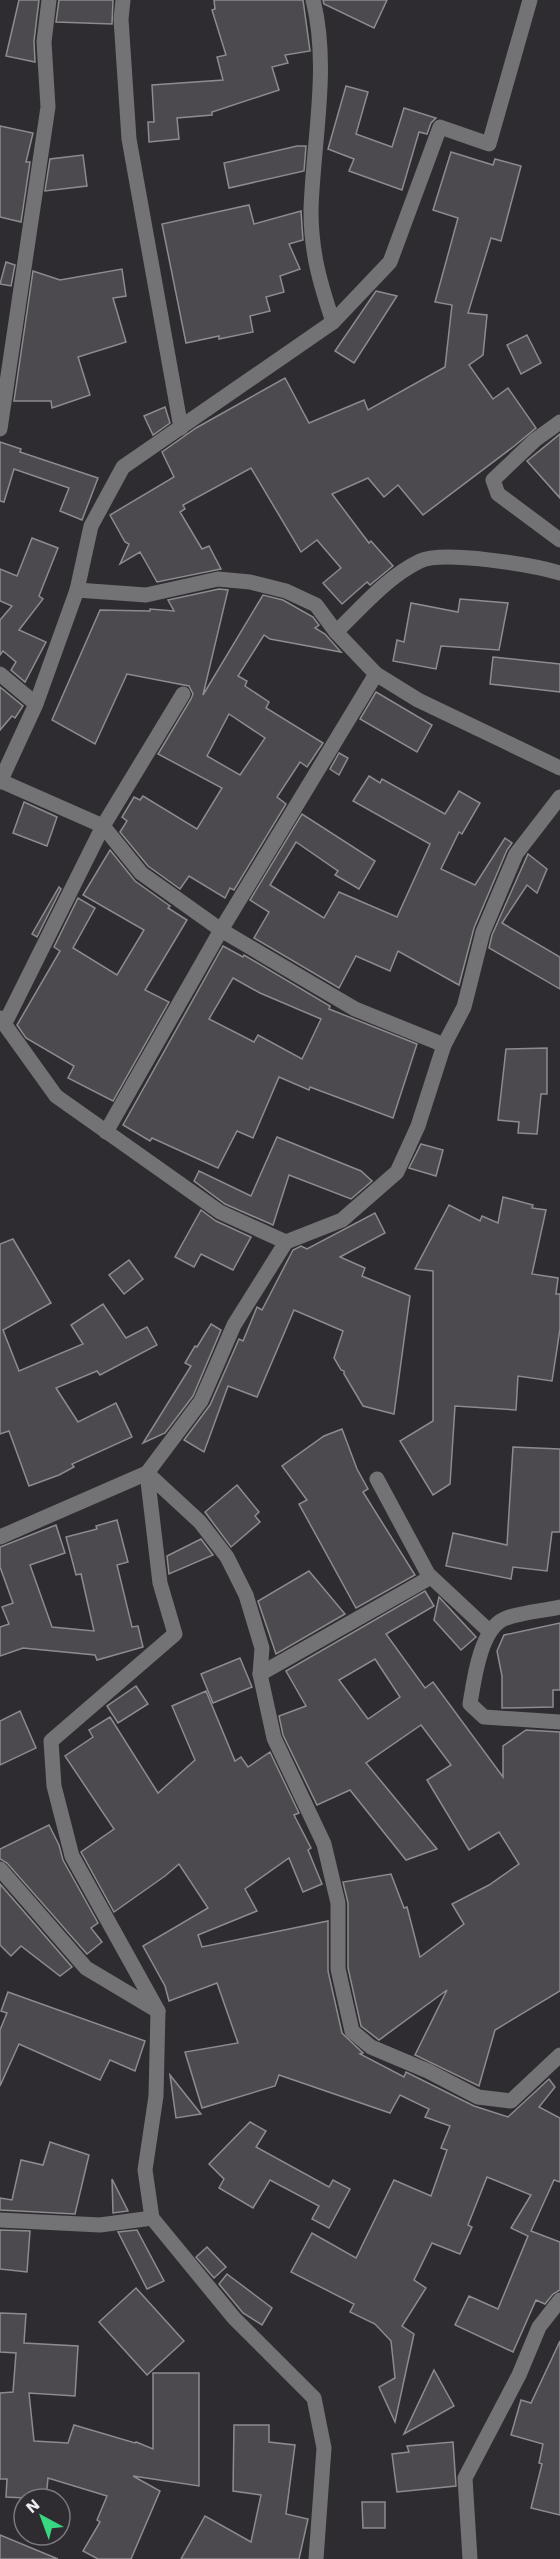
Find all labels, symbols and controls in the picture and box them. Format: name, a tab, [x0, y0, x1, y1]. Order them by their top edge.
north arrow	[12, 2487, 72, 2547]
text: N	[22, 2495, 43, 2517]

